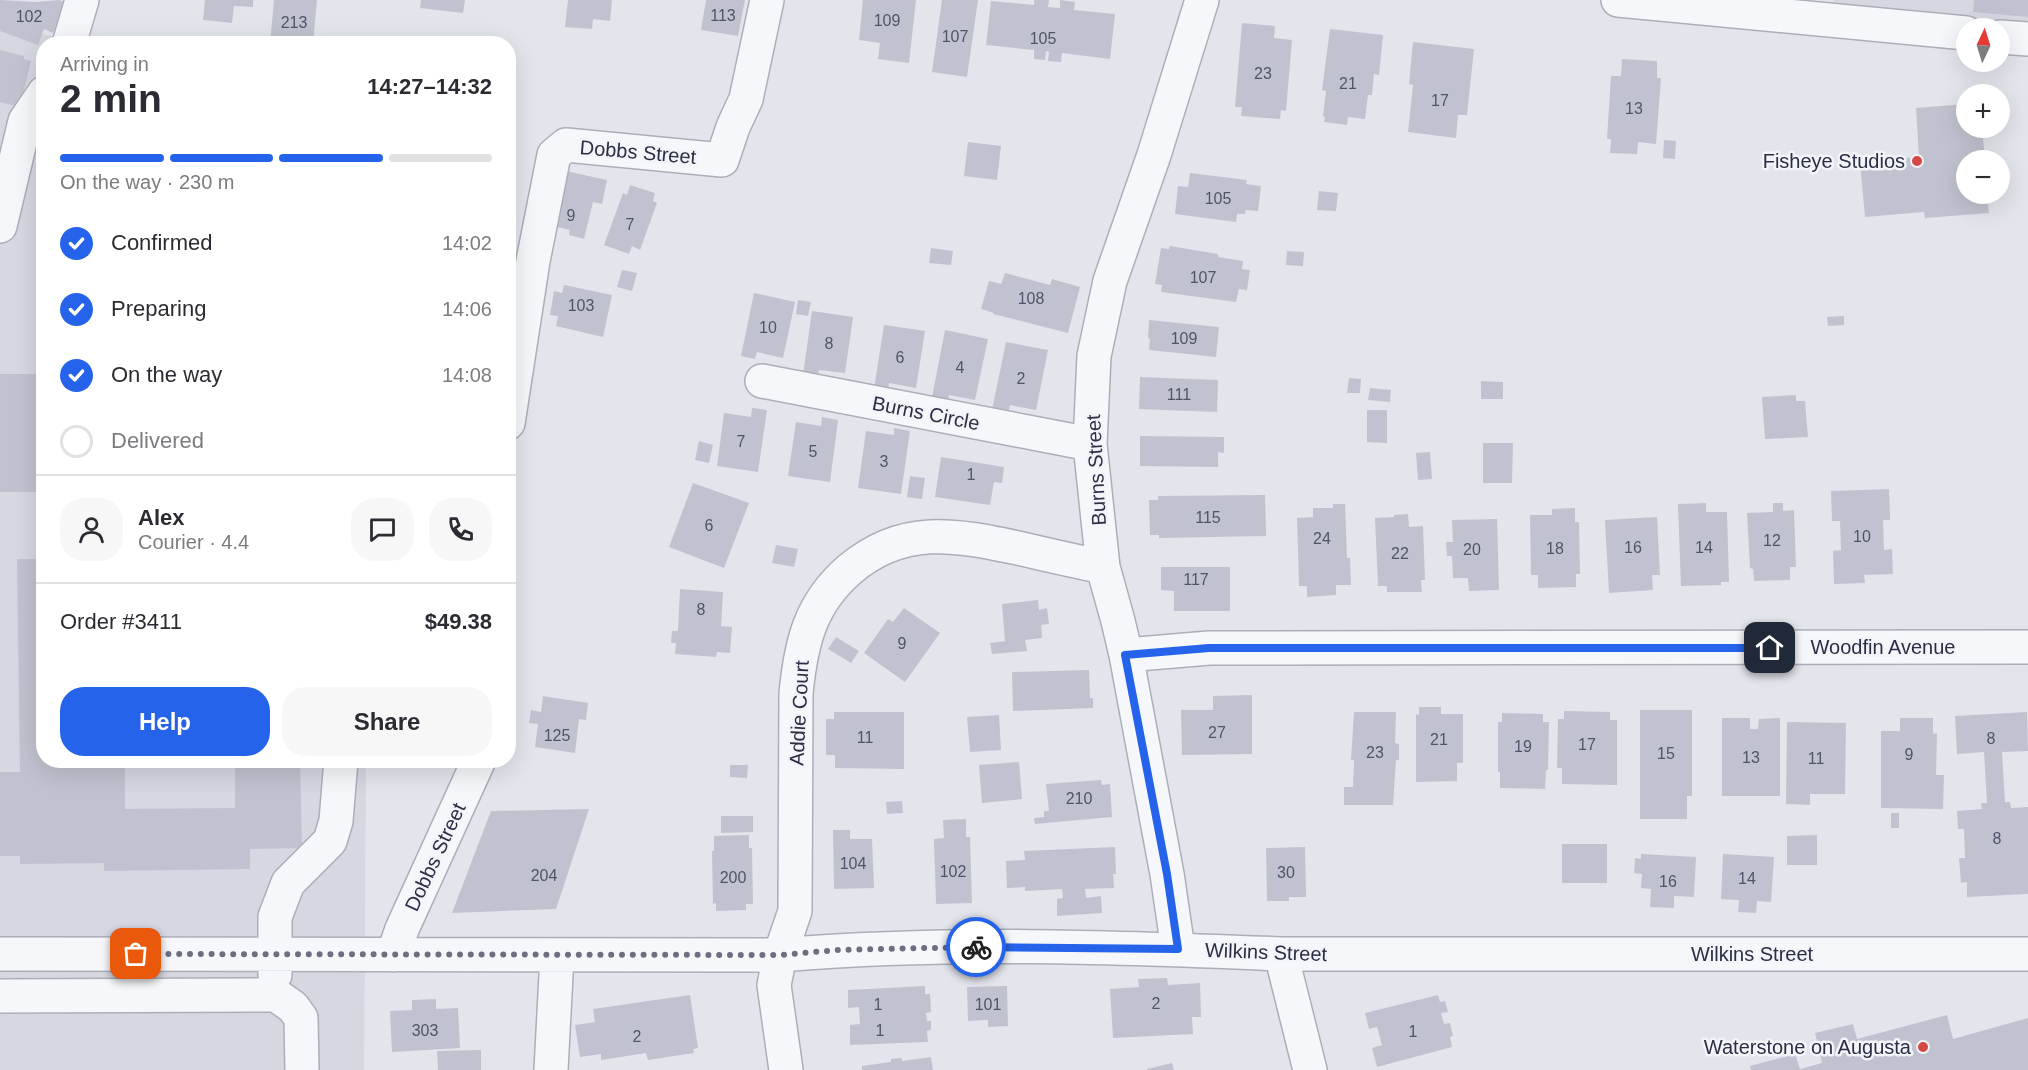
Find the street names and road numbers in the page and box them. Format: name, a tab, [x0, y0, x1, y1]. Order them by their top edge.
street label: Dobbs Street	[579, 136, 698, 168]
street label: Burns Circle	[870, 392, 982, 434]
street label: Burns Street	[1082, 413, 1110, 526]
street label: Woodfin Avenue	[1811, 636, 1955, 658]
street label: Addie Court	[785, 659, 813, 766]
street label: Dobbs Street	[400, 799, 470, 915]
street label: Wilkins Street	[1205, 939, 1328, 965]
street label: Wilkins Street	[1691, 943, 1814, 965]

